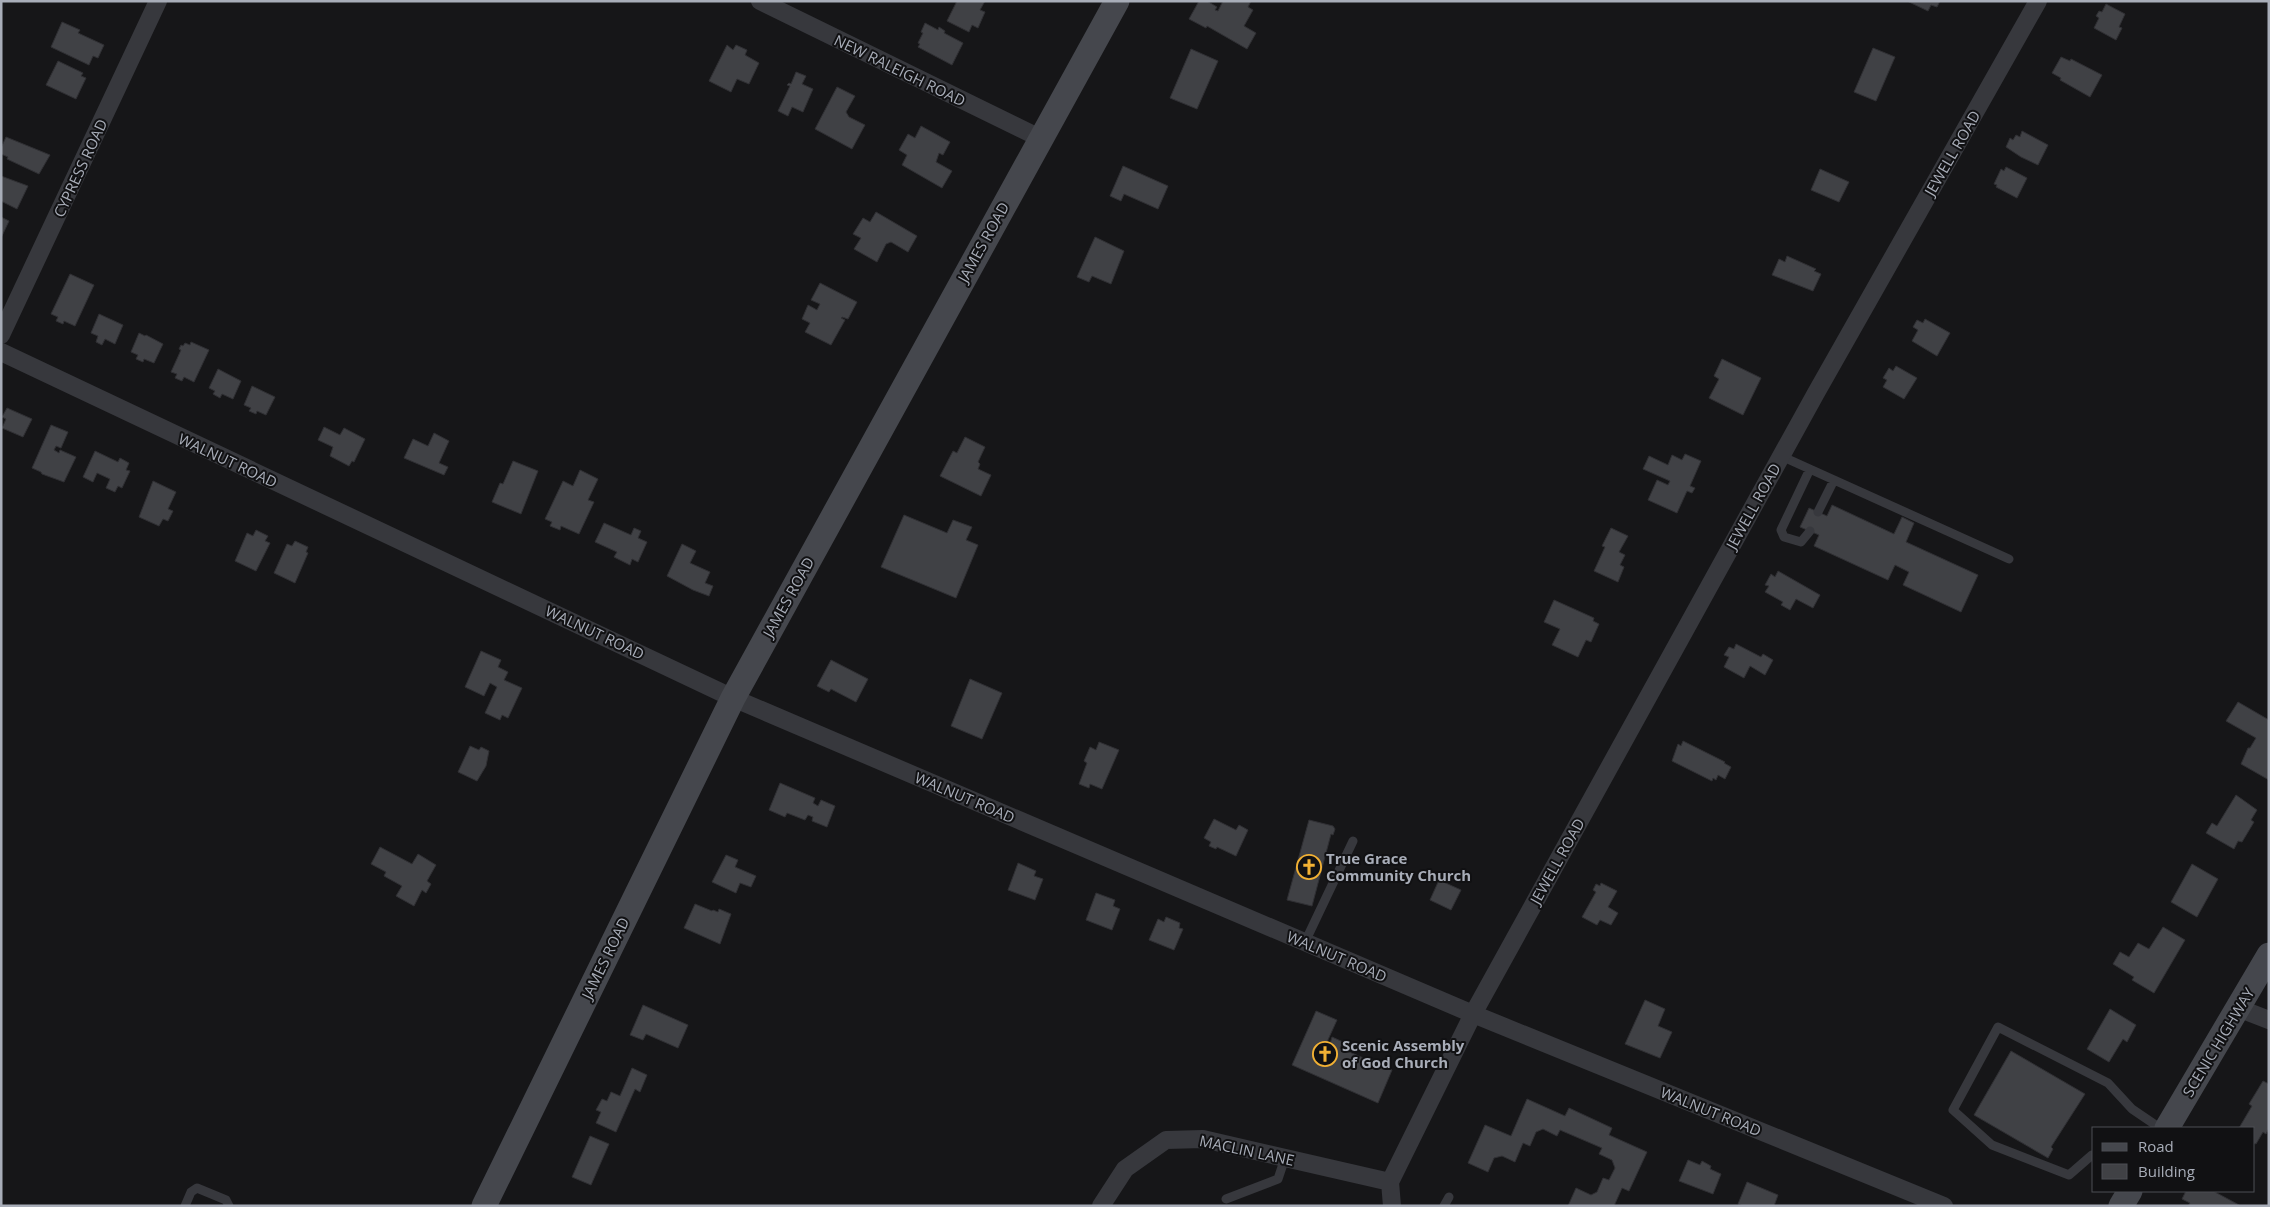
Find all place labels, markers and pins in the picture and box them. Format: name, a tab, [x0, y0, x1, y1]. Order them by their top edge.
place label: True Grace Community Church	[1326, 848, 1471, 885]
church icon: True Grace Community Church	[1296, 854, 1322, 880]
place label: Scenic Assembly of God Church	[1342, 1035, 1465, 1072]
church icon: Scenic Assembly of God Church	[1312, 1041, 1338, 1067]

